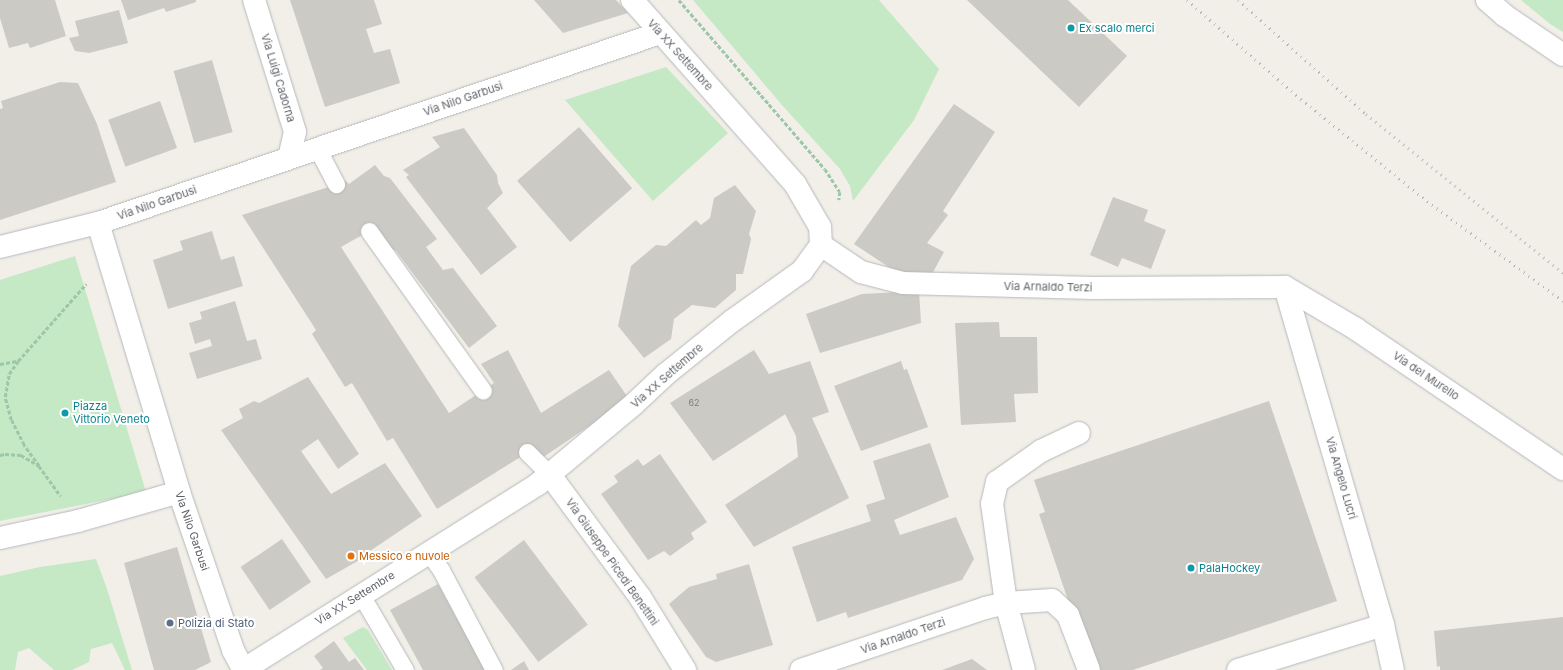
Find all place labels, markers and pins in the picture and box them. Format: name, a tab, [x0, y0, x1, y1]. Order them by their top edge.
place label: Ex scalo merci	[1079, 21, 1154, 35]
marker: Ex scalo merci	[1066, 23, 1076, 33]
place label: Piazza Vittorio Veneto	[73, 400, 150, 426]
marker: Piazza Vittorio Veneto	[60, 408, 70, 418]
place label: Messico e nuvole	[359, 549, 450, 563]
marker: Messico e nuvole	[346, 551, 356, 561]
place label: PalaHockey	[1199, 561, 1260, 575]
marker: PalaHockey	[1186, 563, 1196, 573]
place label: Polizia di Stato	[178, 616, 254, 630]
marker: Polizia di Stato	[165, 618, 175, 628]

